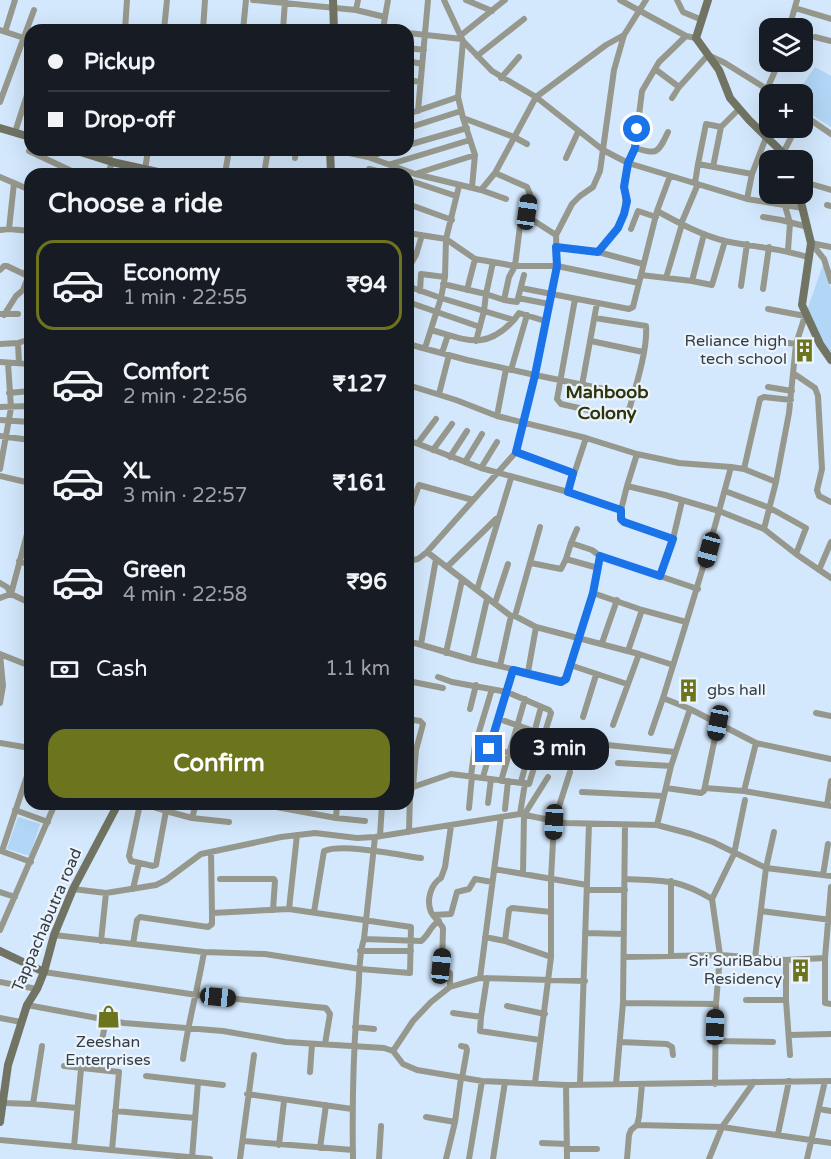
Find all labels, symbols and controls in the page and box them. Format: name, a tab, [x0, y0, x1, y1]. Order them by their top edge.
map controls	[759, 18, 813, 204]
button: layers	[759, 18, 813, 72]
text: Pickup	[84, 49, 155, 75]
button: +	[759, 84, 813, 138]
text: Drop-off	[84, 107, 175, 133]
route start	[623, 115, 650, 142]
button: −	[759, 150, 813, 204]
text: Choose a ride	[48, 187, 223, 220]
car	[516, 193, 538, 231]
icon: car	[51, 258, 105, 312]
text: Economy	[123, 260, 220, 286]
text: ₹94	[346, 272, 387, 298]
text: 1 min · 22:55	[123, 286, 247, 310]
place label: Reliance high tech school	[685, 331, 787, 369]
building icon: Reliance high tech school	[792, 337, 818, 363]
icon: car	[51, 357, 105, 411]
text: Comfort	[123, 359, 209, 385]
text: ₹127	[333, 371, 387, 397]
district label: Mahboob Colony	[565, 381, 649, 424]
text: 2 min · 22:56	[123, 385, 247, 409]
icon: car	[51, 456, 105, 510]
text: XL	[123, 458, 150, 484]
text: ₹161	[333, 470, 387, 496]
text: 3 min · 22:57	[123, 484, 247, 508]
car	[696, 530, 722, 570]
icon: car	[51, 555, 105, 609]
text: Green	[123, 557, 186, 583]
text: ₹96	[346, 569, 387, 595]
text: 4 min · 22:58	[123, 583, 247, 607]
icon: cash	[48, 653, 81, 686]
text: Cash	[96, 656, 148, 682]
text: 1.1 km	[325, 657, 390, 681]
building icon: gbs hall	[676, 677, 702, 703]
place label: gbs hall	[707, 680, 766, 700]
car	[706, 704, 730, 742]
callout: 3 min	[510, 728, 609, 770]
button: Confirm	[48, 729, 390, 798]
route end	[475, 735, 502, 762]
text: 3 min	[533, 737, 586, 761]
car	[544, 804, 564, 840]
street label: Tappachabutra road	[8, 845, 86, 995]
car	[430, 947, 452, 985]
place label: Sri SuriBabu Residency	[689, 951, 782, 989]
building icon: Sri SuriBabu Residency	[787, 957, 813, 983]
car	[199, 986, 237, 1008]
shop icon: Zeeshan Enterprises	[95, 1004, 121, 1030]
car	[705, 1009, 725, 1045]
place label: Zeeshan Enterprises	[65, 1032, 151, 1070]

